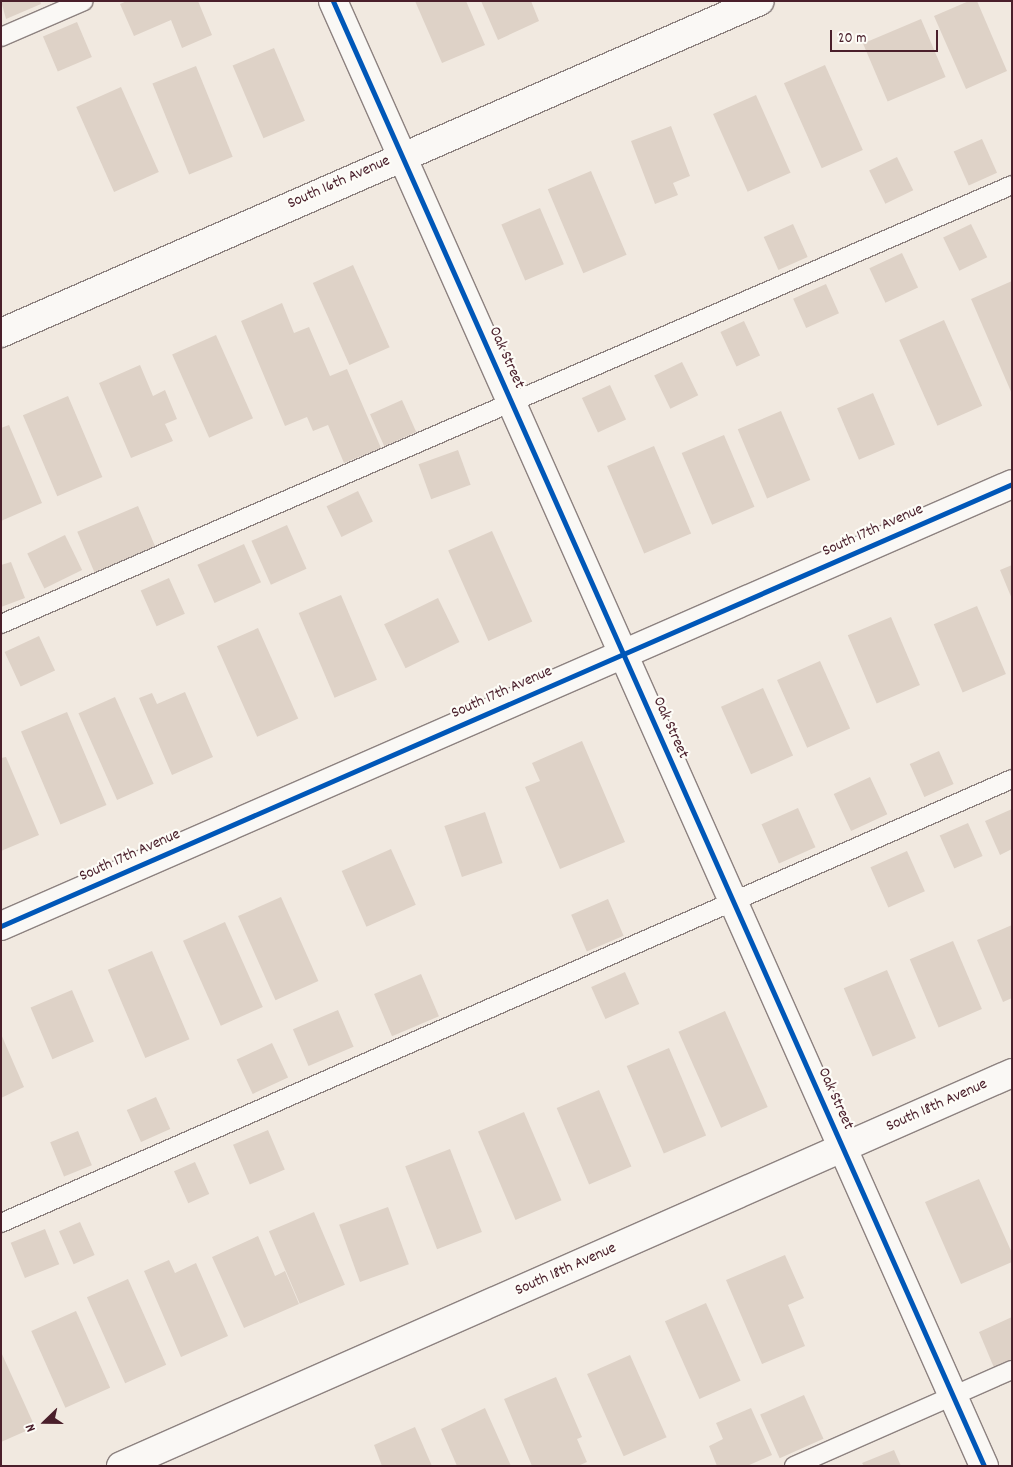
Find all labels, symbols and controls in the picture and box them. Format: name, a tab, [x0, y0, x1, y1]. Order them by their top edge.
scale bar	[833, 20, 940, 52]
text: 20 m	[838, 28, 866, 50]
street label: South 16th Avenue	[285, 152, 393, 214]
street label: Oak Street	[484, 324, 528, 392]
street label: South 17th Avenue	[820, 500, 926, 562]
street label: South 17th Avenue	[449, 662, 555, 724]
street label: Oak Street	[648, 694, 692, 762]
street label: South 17th Avenue	[77, 825, 183, 887]
street label: Oak Street	[813, 1065, 857, 1133]
street label: South 18th Avenue	[884, 1075, 990, 1137]
street label: South 18th Avenue	[513, 1239, 619, 1301]
north arrow	[20, 1397, 70, 1447]
text: N	[21, 1421, 42, 1435]

